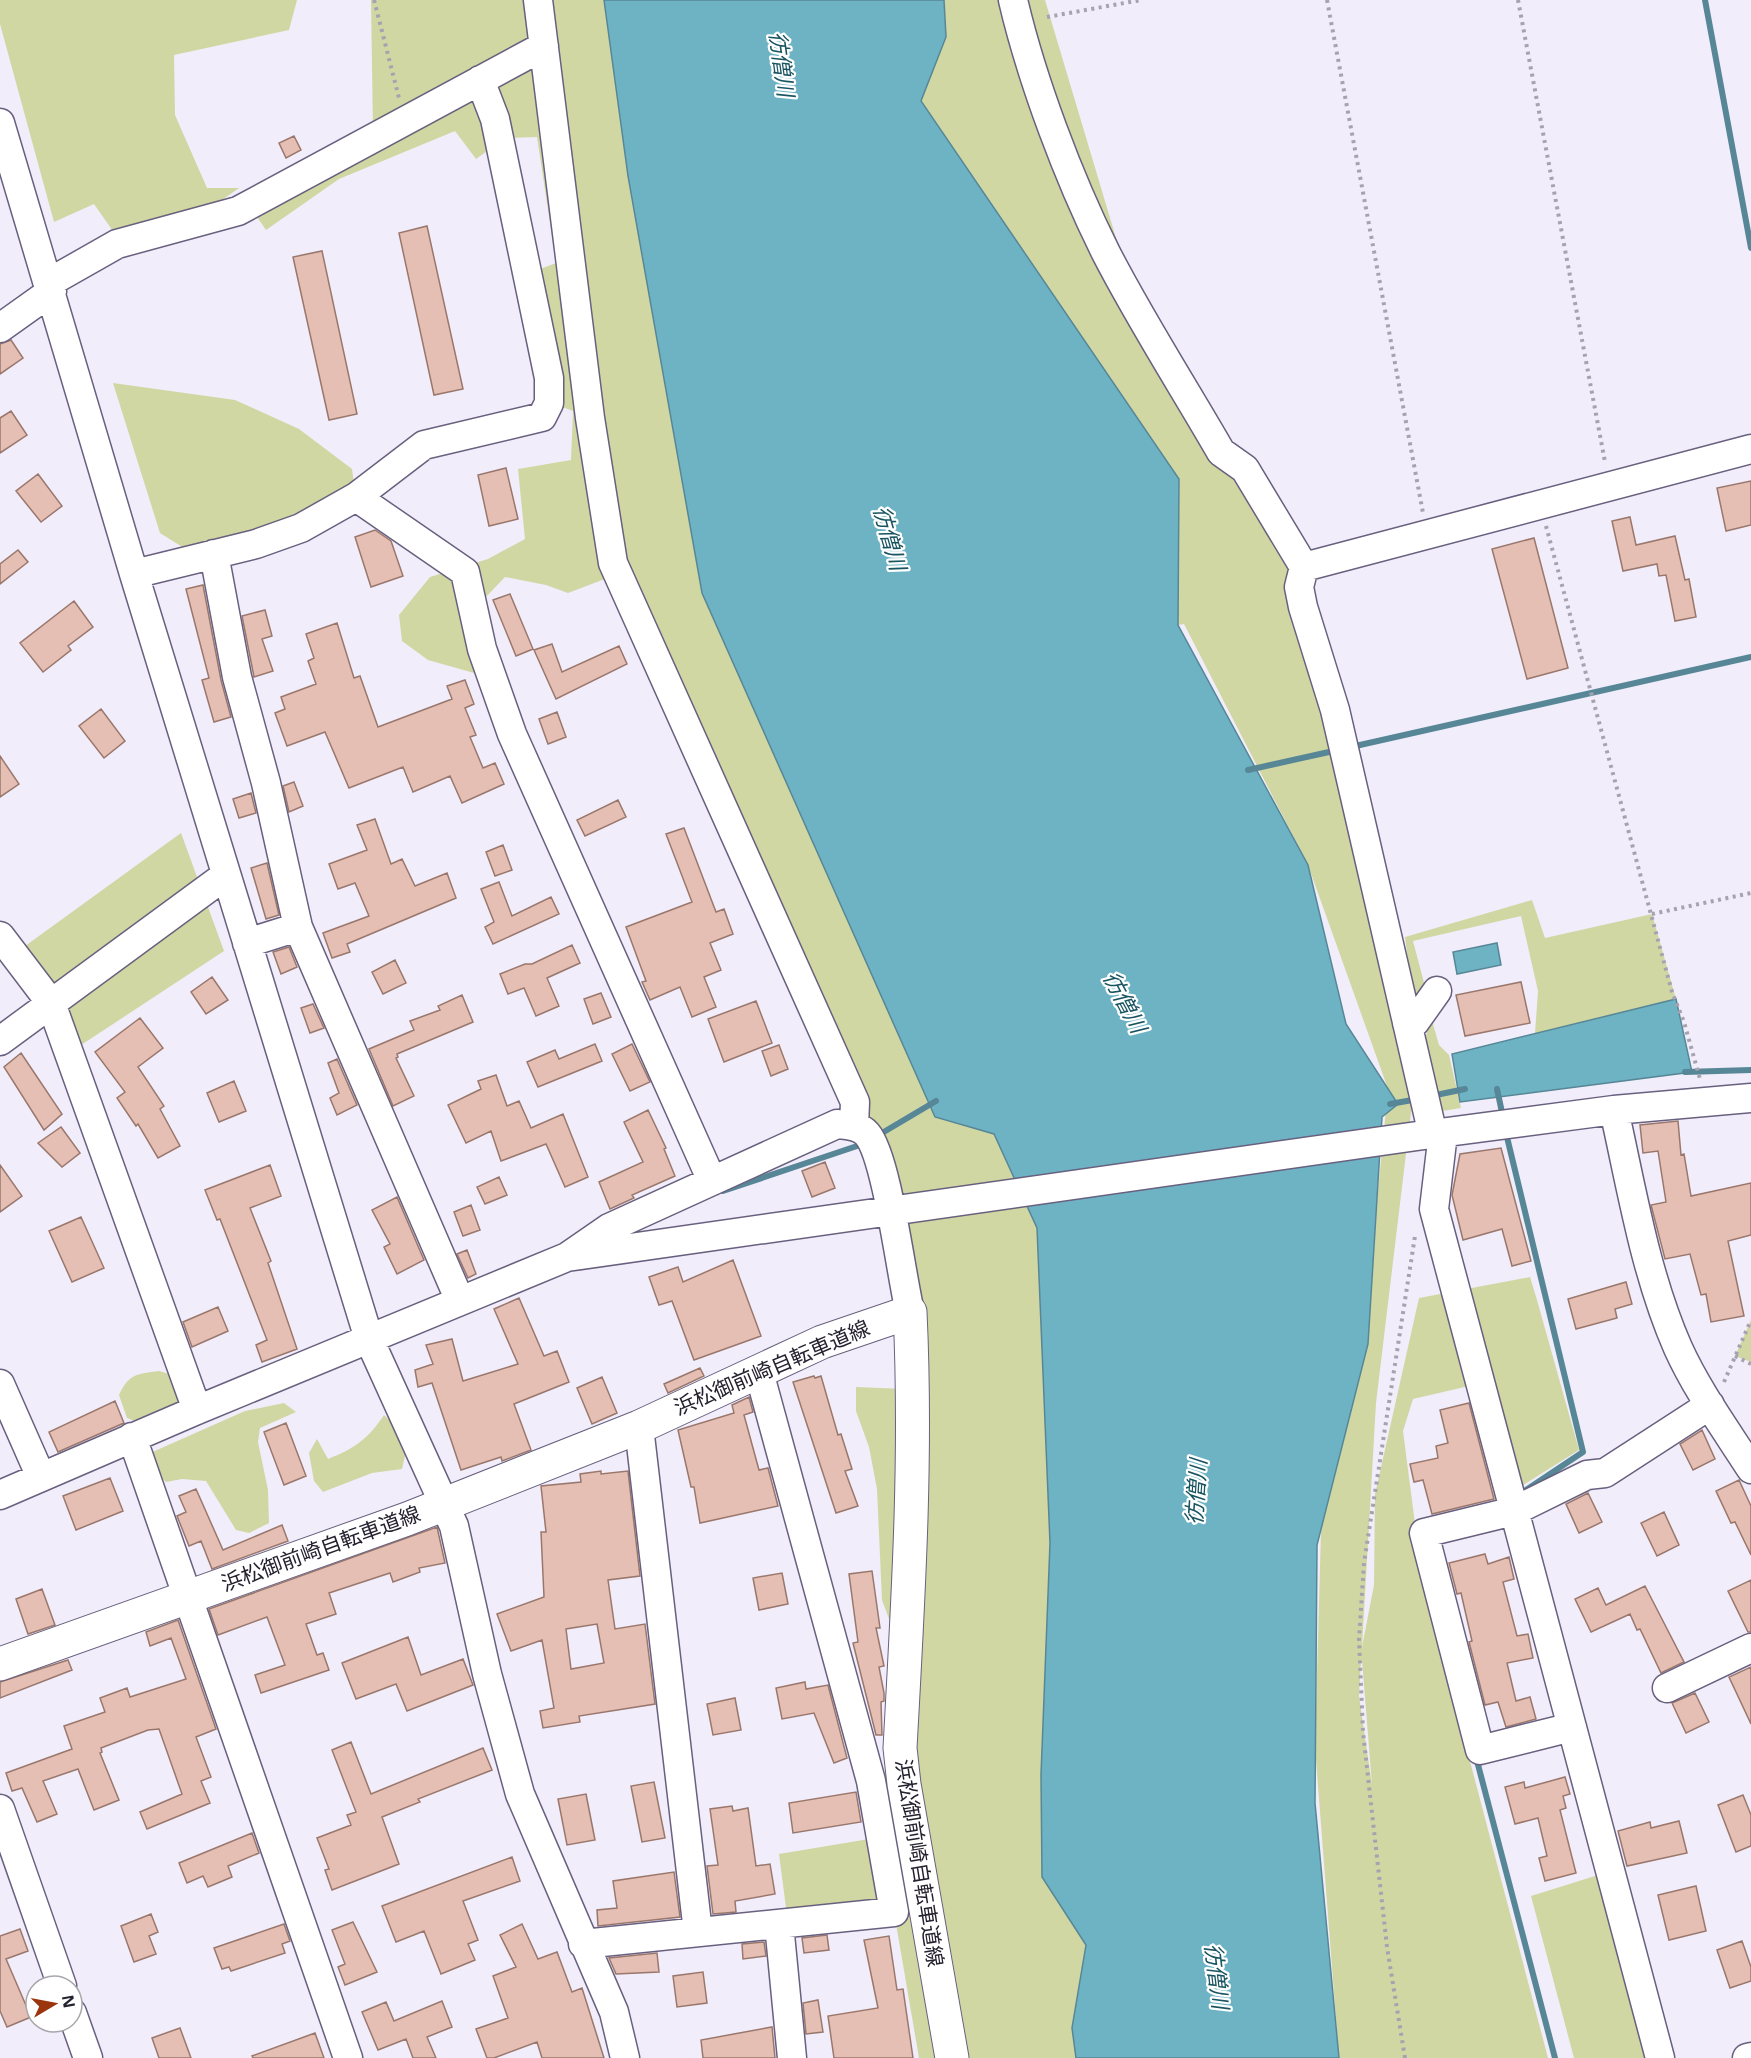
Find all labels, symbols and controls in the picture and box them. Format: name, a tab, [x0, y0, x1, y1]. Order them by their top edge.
water label: 彷僧川	[764, 29, 803, 101]
water label: 彷僧川	[867, 502, 915, 575]
water label: 彷僧川	[1097, 965, 1156, 1039]
street label: 浜松御前崎自転車道線	[669, 1313, 874, 1421]
water label: 彷僧川	[1178, 1456, 1212, 1526]
street label: 浜松御前崎自転車道線	[217, 1499, 424, 1597]
street label: 浜松御前崎自転車道線	[890, 1757, 950, 1969]
water label: 彷僧川	[1199, 1941, 1237, 2012]
north arrow	[24, 1974, 84, 2034]
text: N	[57, 1993, 81, 2010]

